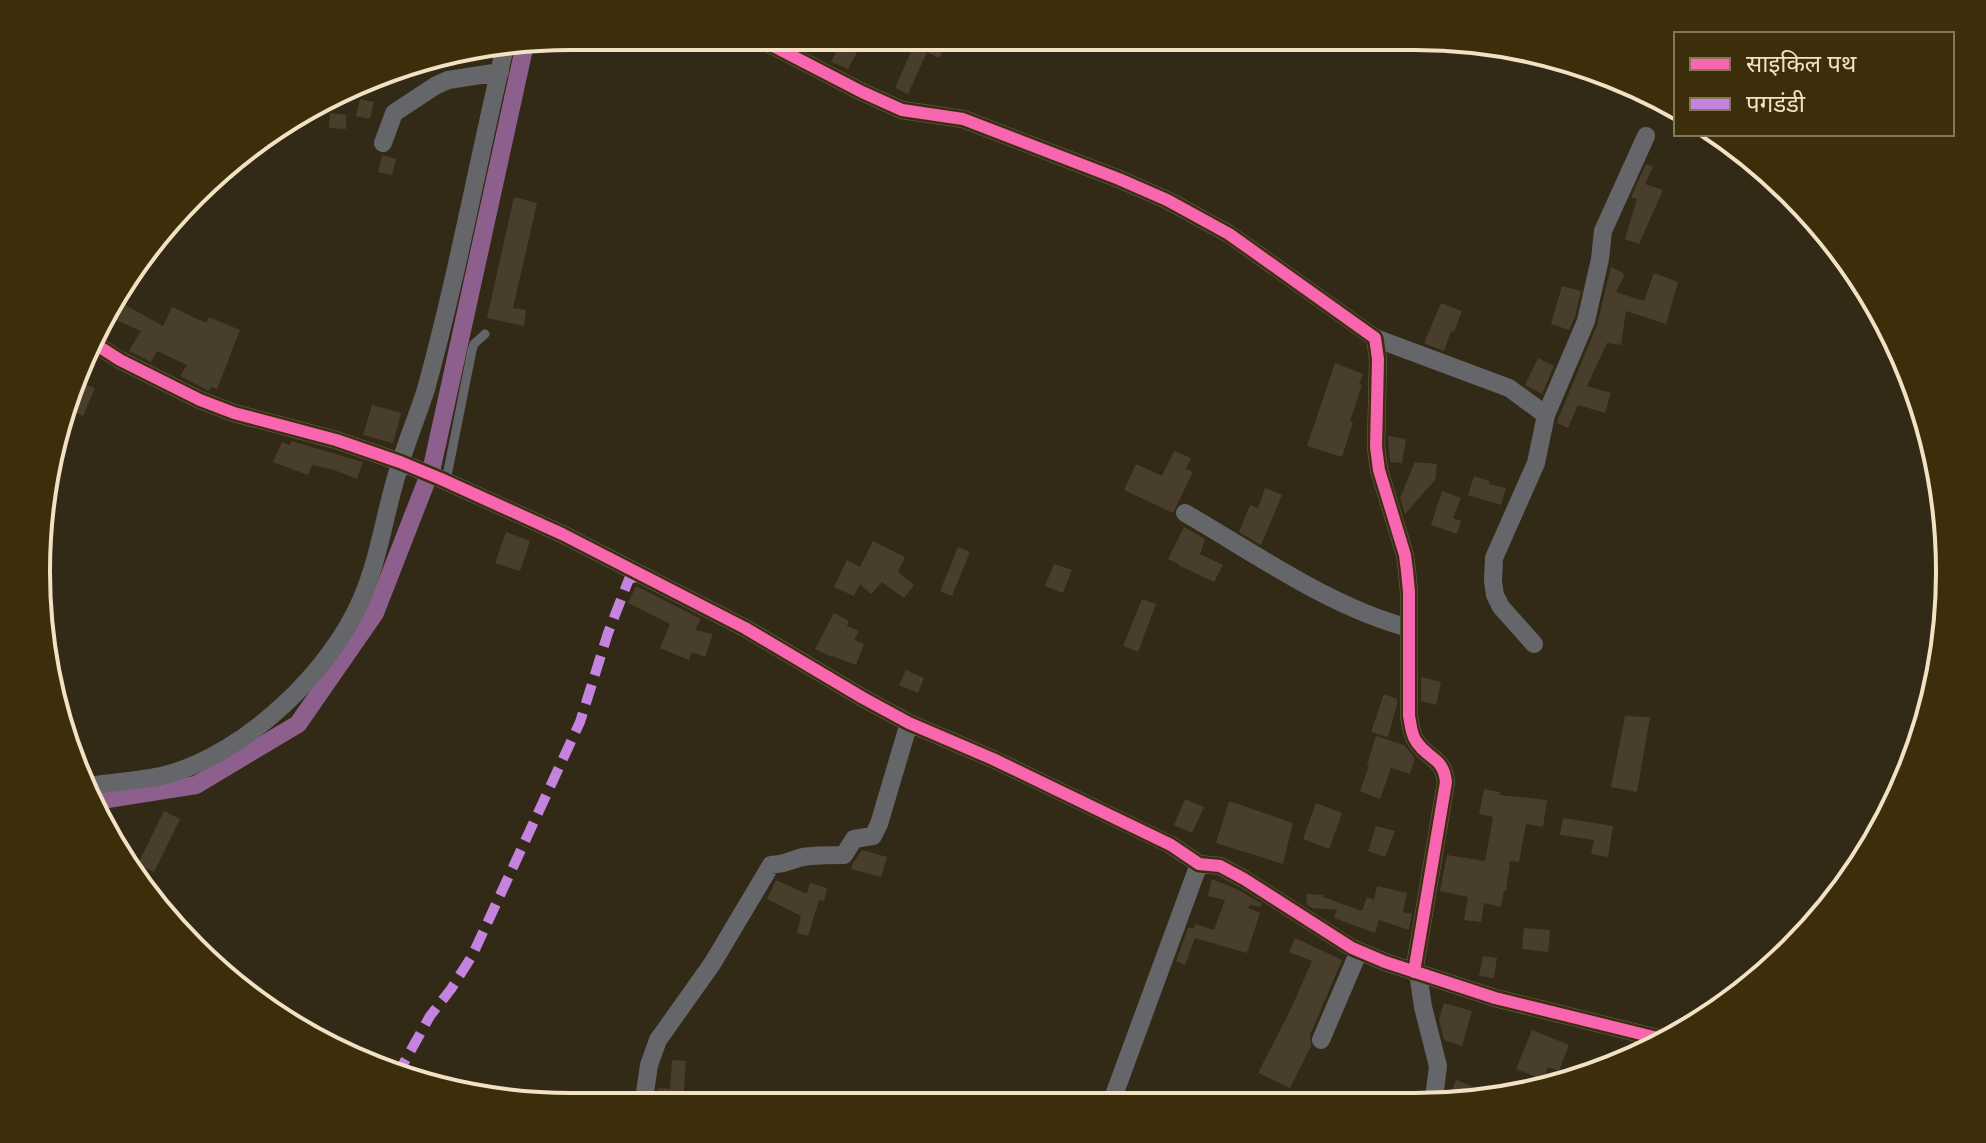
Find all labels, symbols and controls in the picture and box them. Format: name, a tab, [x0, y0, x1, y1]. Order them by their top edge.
legend	[1674, 32, 1954, 136]
text: साइकिल पथ	[1746, 48, 1857, 77]
text: पगडंडी	[1746, 88, 1806, 117]

